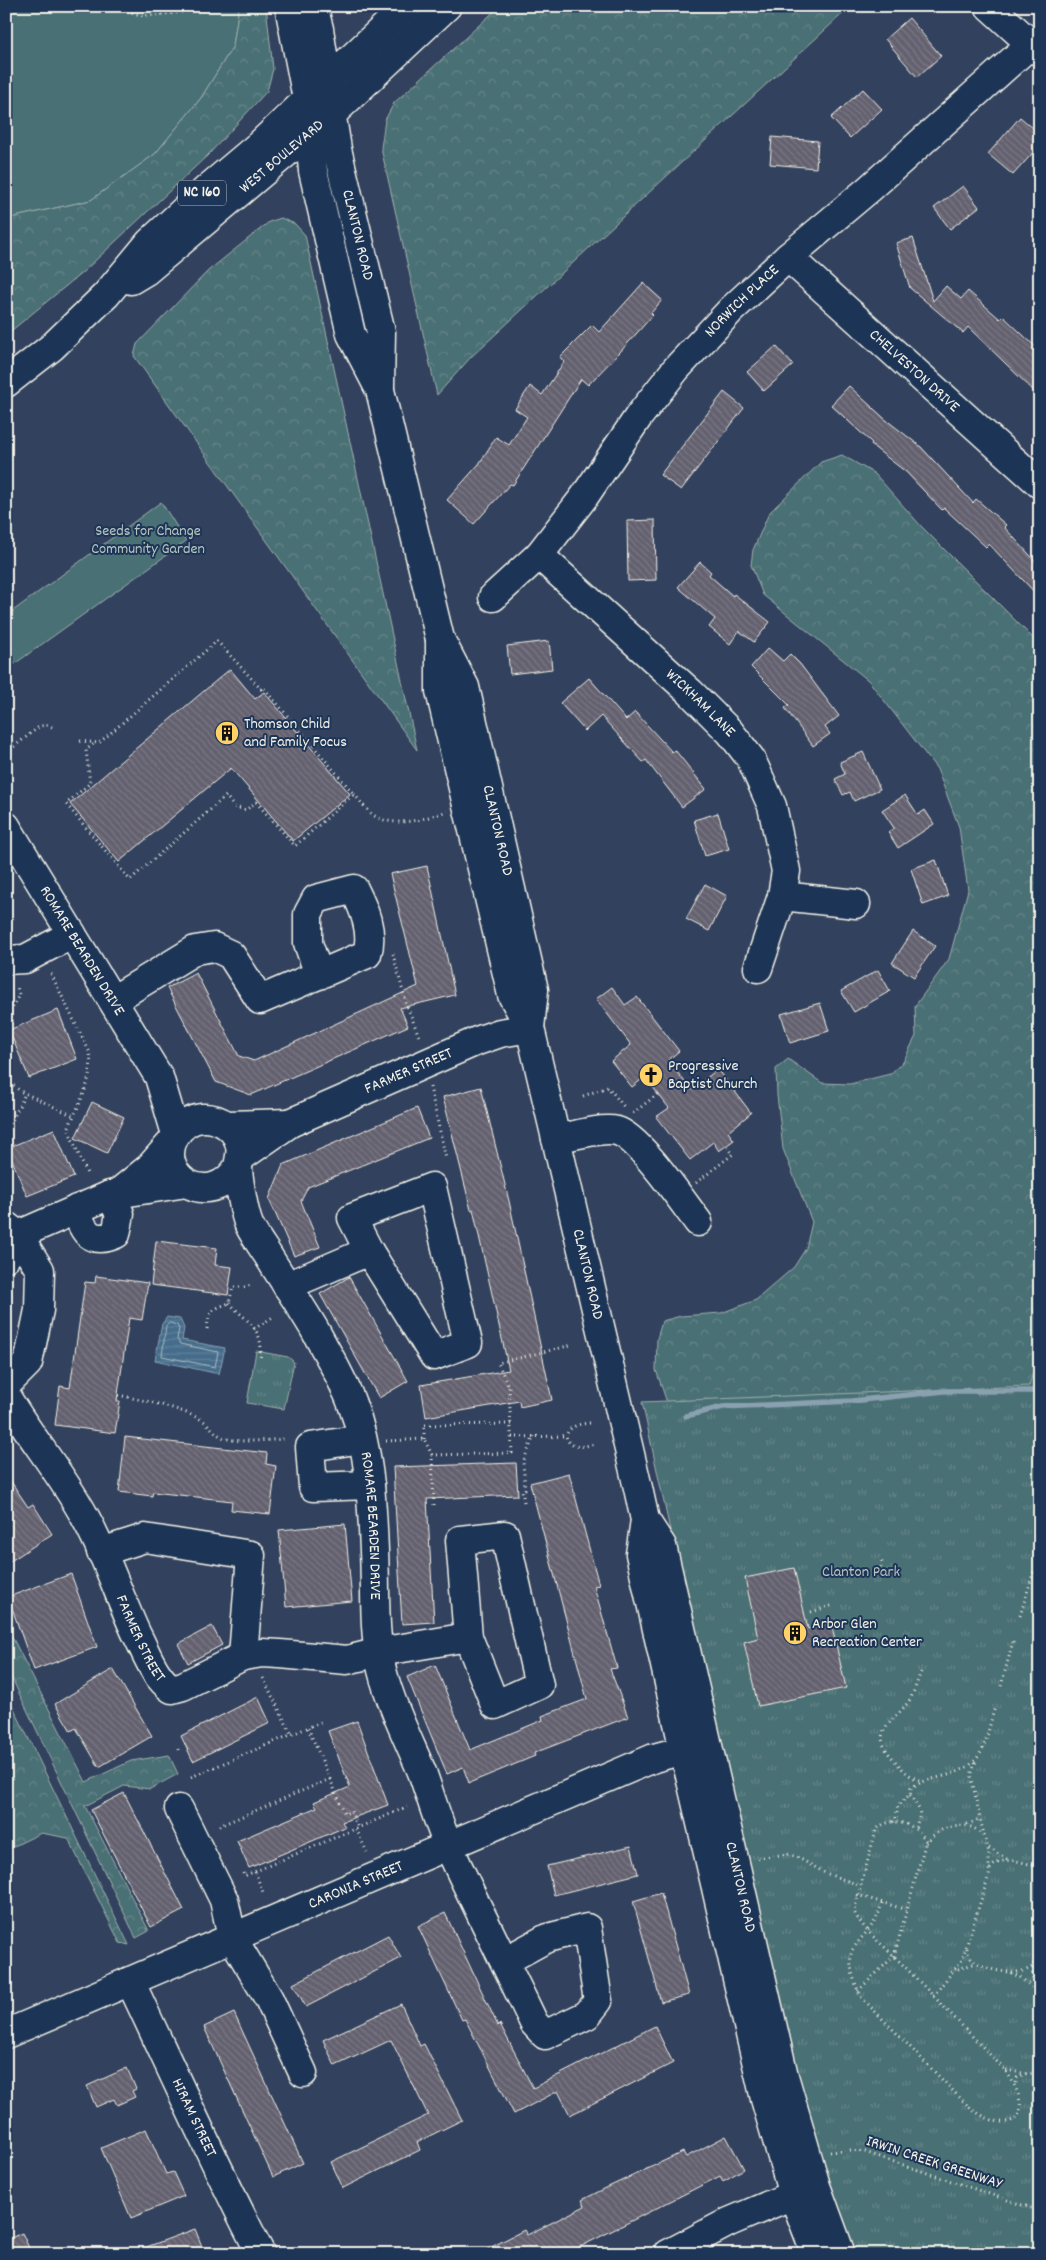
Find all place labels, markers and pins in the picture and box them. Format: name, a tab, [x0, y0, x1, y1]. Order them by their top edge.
place label: Thomson Child and Family Focus	[244, 713, 347, 754]
building icon: Thomson Child and Family Focus	[214, 720, 240, 746]
place label: Progressive Baptist Church	[668, 1055, 757, 1096]
church icon: Progressive Baptist Church	[638, 1062, 664, 1088]
place label: Arbor Glen Recreation Center	[812, 1613, 922, 1654]
building icon: Arbor Glen Recreation Center	[782, 1620, 808, 1646]

